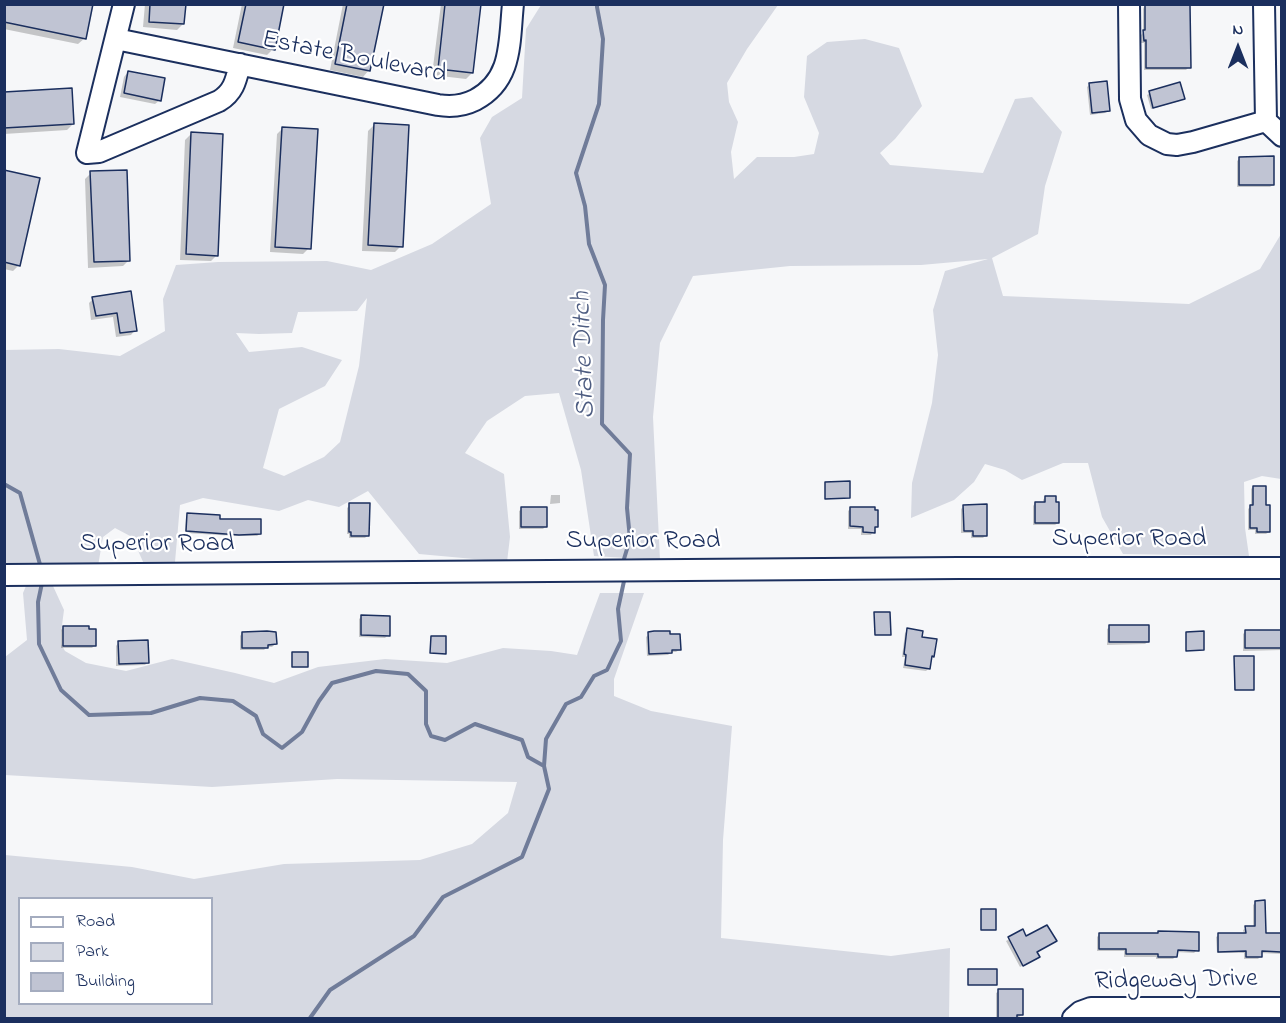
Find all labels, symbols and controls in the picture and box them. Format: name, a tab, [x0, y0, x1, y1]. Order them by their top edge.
north arrow	[1208, 18, 1268, 78]
text: N	[1233, 18, 1243, 42]
street label: Estate Boulevard	[259, 26, 449, 92]
water label: State Ditch	[568, 291, 604, 419]
street label: Superior Road	[1052, 525, 1206, 557]
street label: Superior Road	[566, 527, 720, 559]
street label: Superior Road	[80, 530, 234, 562]
legend	[18, 897, 213, 1005]
text: Road	[76, 909, 115, 935]
text: Park	[76, 939, 109, 965]
street label: Ridgeway Drive	[1094, 965, 1258, 999]
text: Building	[76, 969, 135, 995]

